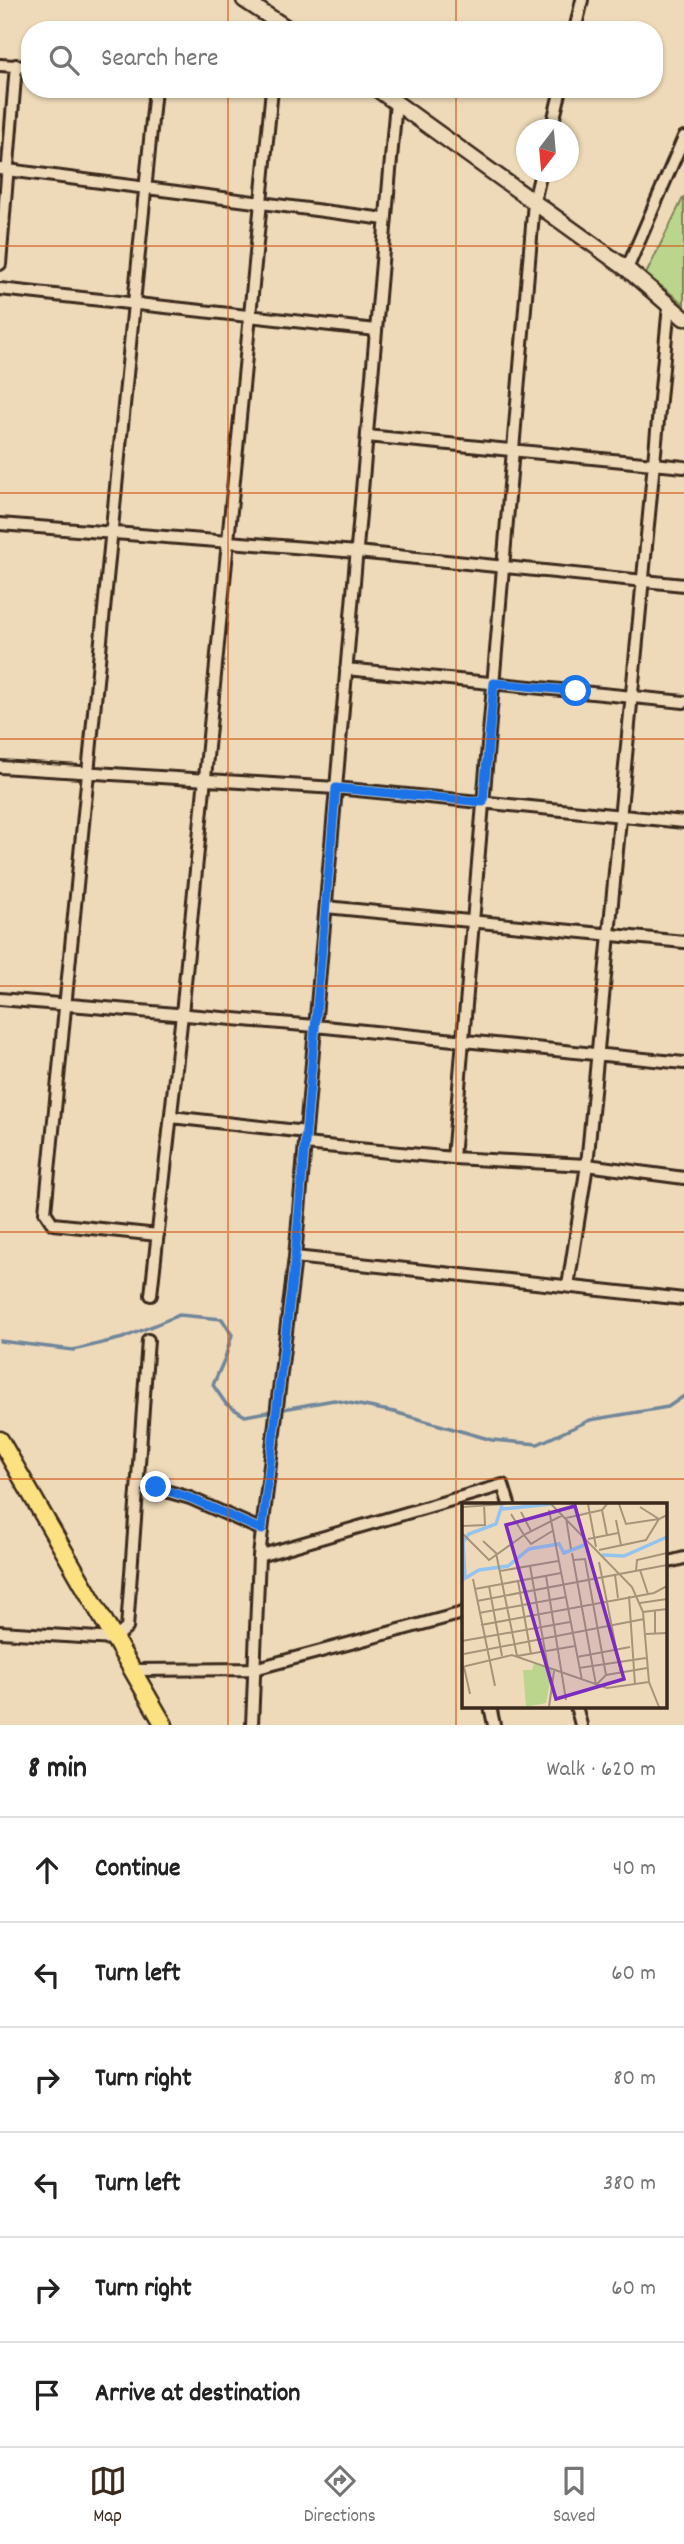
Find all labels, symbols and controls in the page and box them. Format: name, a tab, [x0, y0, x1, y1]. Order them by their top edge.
search box	[21, 21, 663, 98]
icon: search	[45, 41, 83, 79]
text: Search here	[101, 41, 219, 78]
north arrow	[516, 119, 579, 182]
route start	[560, 675, 591, 706]
route end	[140, 1471, 171, 1502]
inset map	[462, 1503, 666, 1708]
text: 8 min	[28, 1749, 87, 1792]
text: Walk · 620 m	[546, 1754, 656, 1787]
icon: ahead	[28, 1851, 66, 1889]
text: Continue	[95, 1851, 180, 1888]
text: 40 m	[613, 1853, 656, 1886]
icon: left	[28, 1956, 66, 1994]
text: Turn left	[95, 1956, 181, 1993]
text: 60 m	[611, 1958, 656, 1991]
icon: right	[28, 2061, 66, 2099]
text: Turn right	[95, 2061, 192, 2098]
text: 80 m	[613, 2063, 656, 2096]
icon: left	[28, 2166, 66, 2204]
text: Turn left	[95, 2166, 181, 2203]
text: 380 m	[603, 2168, 656, 2201]
icon: right	[28, 2271, 66, 2309]
text: Turn right	[95, 2271, 192, 2308]
text: 60 m	[611, 2273, 656, 2306]
icon: arrive	[28, 2376, 66, 2414]
text: Arrive at destination	[95, 2376, 300, 2413]
tab: Map	[89, 2462, 127, 2531]
tab: Directions	[304, 2462, 376, 2531]
tab: Saved	[553, 2462, 595, 2531]

